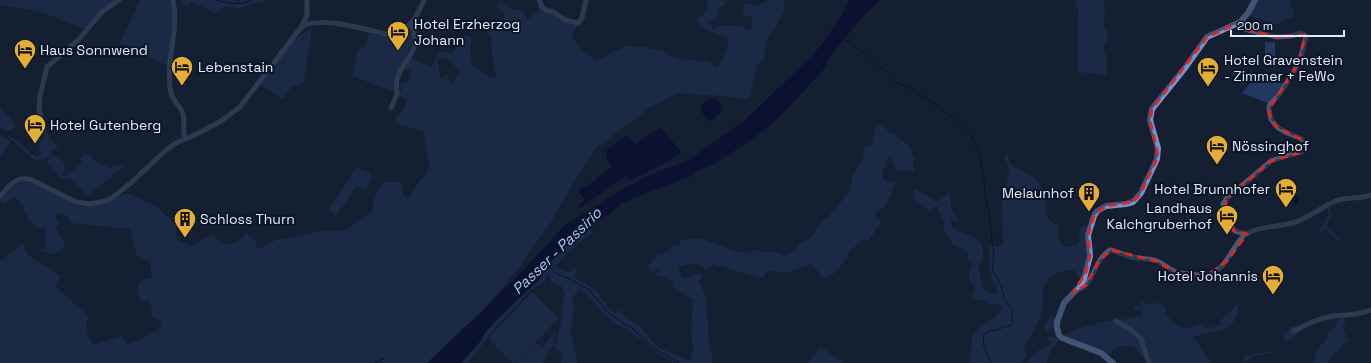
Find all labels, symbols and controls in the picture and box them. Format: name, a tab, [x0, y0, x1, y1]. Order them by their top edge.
scale bar	[1231, 12, 1344, 38]
place label: Hotel Erzherzog Johann	[414, 15, 520, 49]
text: 200 m	[1237, 18, 1273, 34]
hotel icon: Hotel Erzherzog Johann	[385, 19, 411, 52]
hotel icon: Haus Sonnwend	[12, 37, 38, 70]
place label: Haus Sonnwend	[40, 41, 148, 59]
place label: Hotel Gravenstein - Zimmer + FeWo	[1224, 51, 1343, 85]
hotel icon: Lebenstain	[169, 54, 195, 87]
hotel icon: Hotel Gravenstein - Zimmer + FeWo	[1195, 55, 1221, 88]
place label: Lebenstain	[198, 58, 273, 76]
hotel icon: Hotel Gutenberg	[22, 112, 48, 145]
place label: Hotel Gutenberg	[50, 116, 161, 134]
hotel icon: Nössinghof	[1204, 133, 1230, 166]
place label: Nössinghof	[1232, 137, 1309, 155]
hotel icon: Hotel Brunnhofer	[1273, 176, 1299, 209]
building icon: Melaunhof	[1076, 180, 1102, 213]
place label: Hotel Brunnhofer	[1154, 180, 1270, 198]
place label: Melaunhof	[1002, 184, 1074, 202]
place label: Landhaus Kalchgruberhof	[1106, 199, 1212, 233]
water label: Passer - Passirio	[508, 203, 606, 298]
hotel icon: Landhaus Kalchgruberhof	[1214, 203, 1240, 236]
building icon: Schloss Thurn	[172, 206, 198, 239]
place label: Schloss Thurn	[200, 210, 295, 228]
hotel icon: Hotel Johannis	[1260, 263, 1286, 296]
place label: Hotel Johannis	[1158, 267, 1258, 285]

